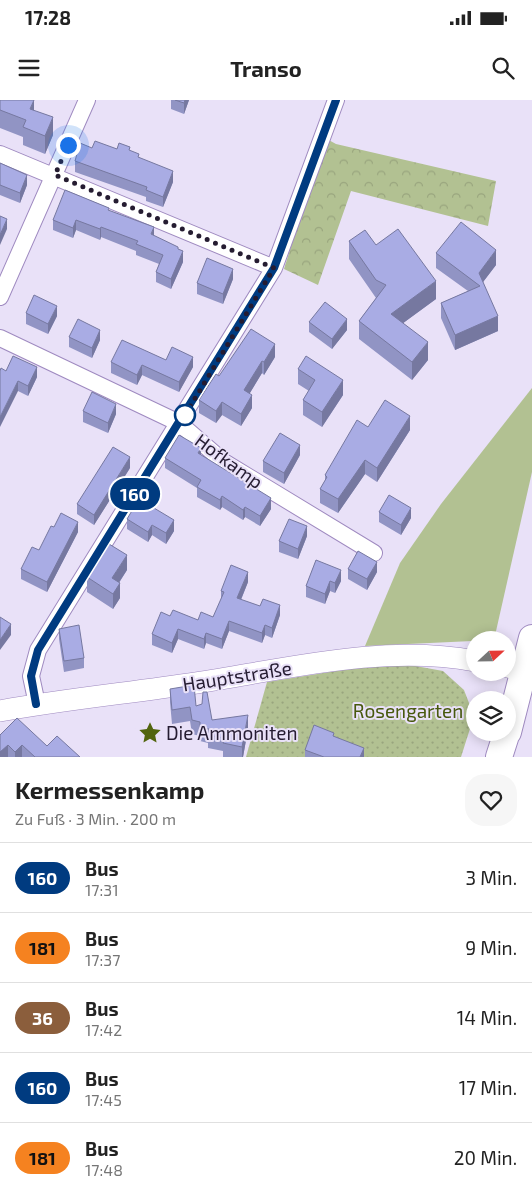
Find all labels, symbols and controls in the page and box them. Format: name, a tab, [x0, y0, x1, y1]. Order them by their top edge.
text: 17:28	[25, 6, 71, 29]
icon: menu	[15, 54, 43, 82]
icon: search	[489, 54, 517, 82]
text: Transo	[230, 55, 302, 81]
your location	[56, 133, 81, 158]
unlabelled marker	[174, 404, 196, 426]
street label: Hofkamp	[191, 428, 268, 493]
line badge: 160	[106, 478, 164, 510]
text: 160	[120, 483, 150, 505]
north arrow	[466, 631, 516, 681]
map controls	[466, 631, 516, 741]
street label: Hauptstraße	[181, 656, 293, 695]
button: layers	[466, 691, 516, 741]
park label: Rosengarten	[353, 699, 463, 722]
place icon: Die Ammoniten	[137, 720, 163, 746]
place label: Die Ammoniten	[166, 721, 297, 744]
button: heart	[465, 774, 517, 826]
text: Kermessenkamp	[15, 775, 204, 804]
text: Zu Fuß · 3 Min. · 200 m	[15, 809, 176, 828]
text: Bus	[85, 857, 119, 880]
text: 3 Min.	[465, 866, 517, 889]
text: 160	[28, 867, 57, 889]
text: 17:31	[85, 880, 119, 899]
text: Bus	[85, 927, 119, 950]
text: 9 Min.	[465, 936, 517, 959]
text: 181	[29, 937, 56, 959]
text: 17:37	[85, 950, 120, 969]
text: Bus	[85, 997, 119, 1020]
text: 14 Min.	[457, 1006, 517, 1029]
text: 36	[32, 1007, 53, 1029]
text: 17:42	[85, 1020, 122, 1039]
text: Bus	[85, 1067, 119, 1090]
text: 17 Min.	[459, 1076, 517, 1099]
text: 160	[28, 1077, 57, 1099]
text: 17:45	[85, 1090, 122, 1109]
text: Bus	[85, 1137, 119, 1160]
text: 20 Min.	[454, 1146, 517, 1169]
text: 181	[29, 1147, 56, 1169]
text: 17:48	[85, 1160, 123, 1179]

